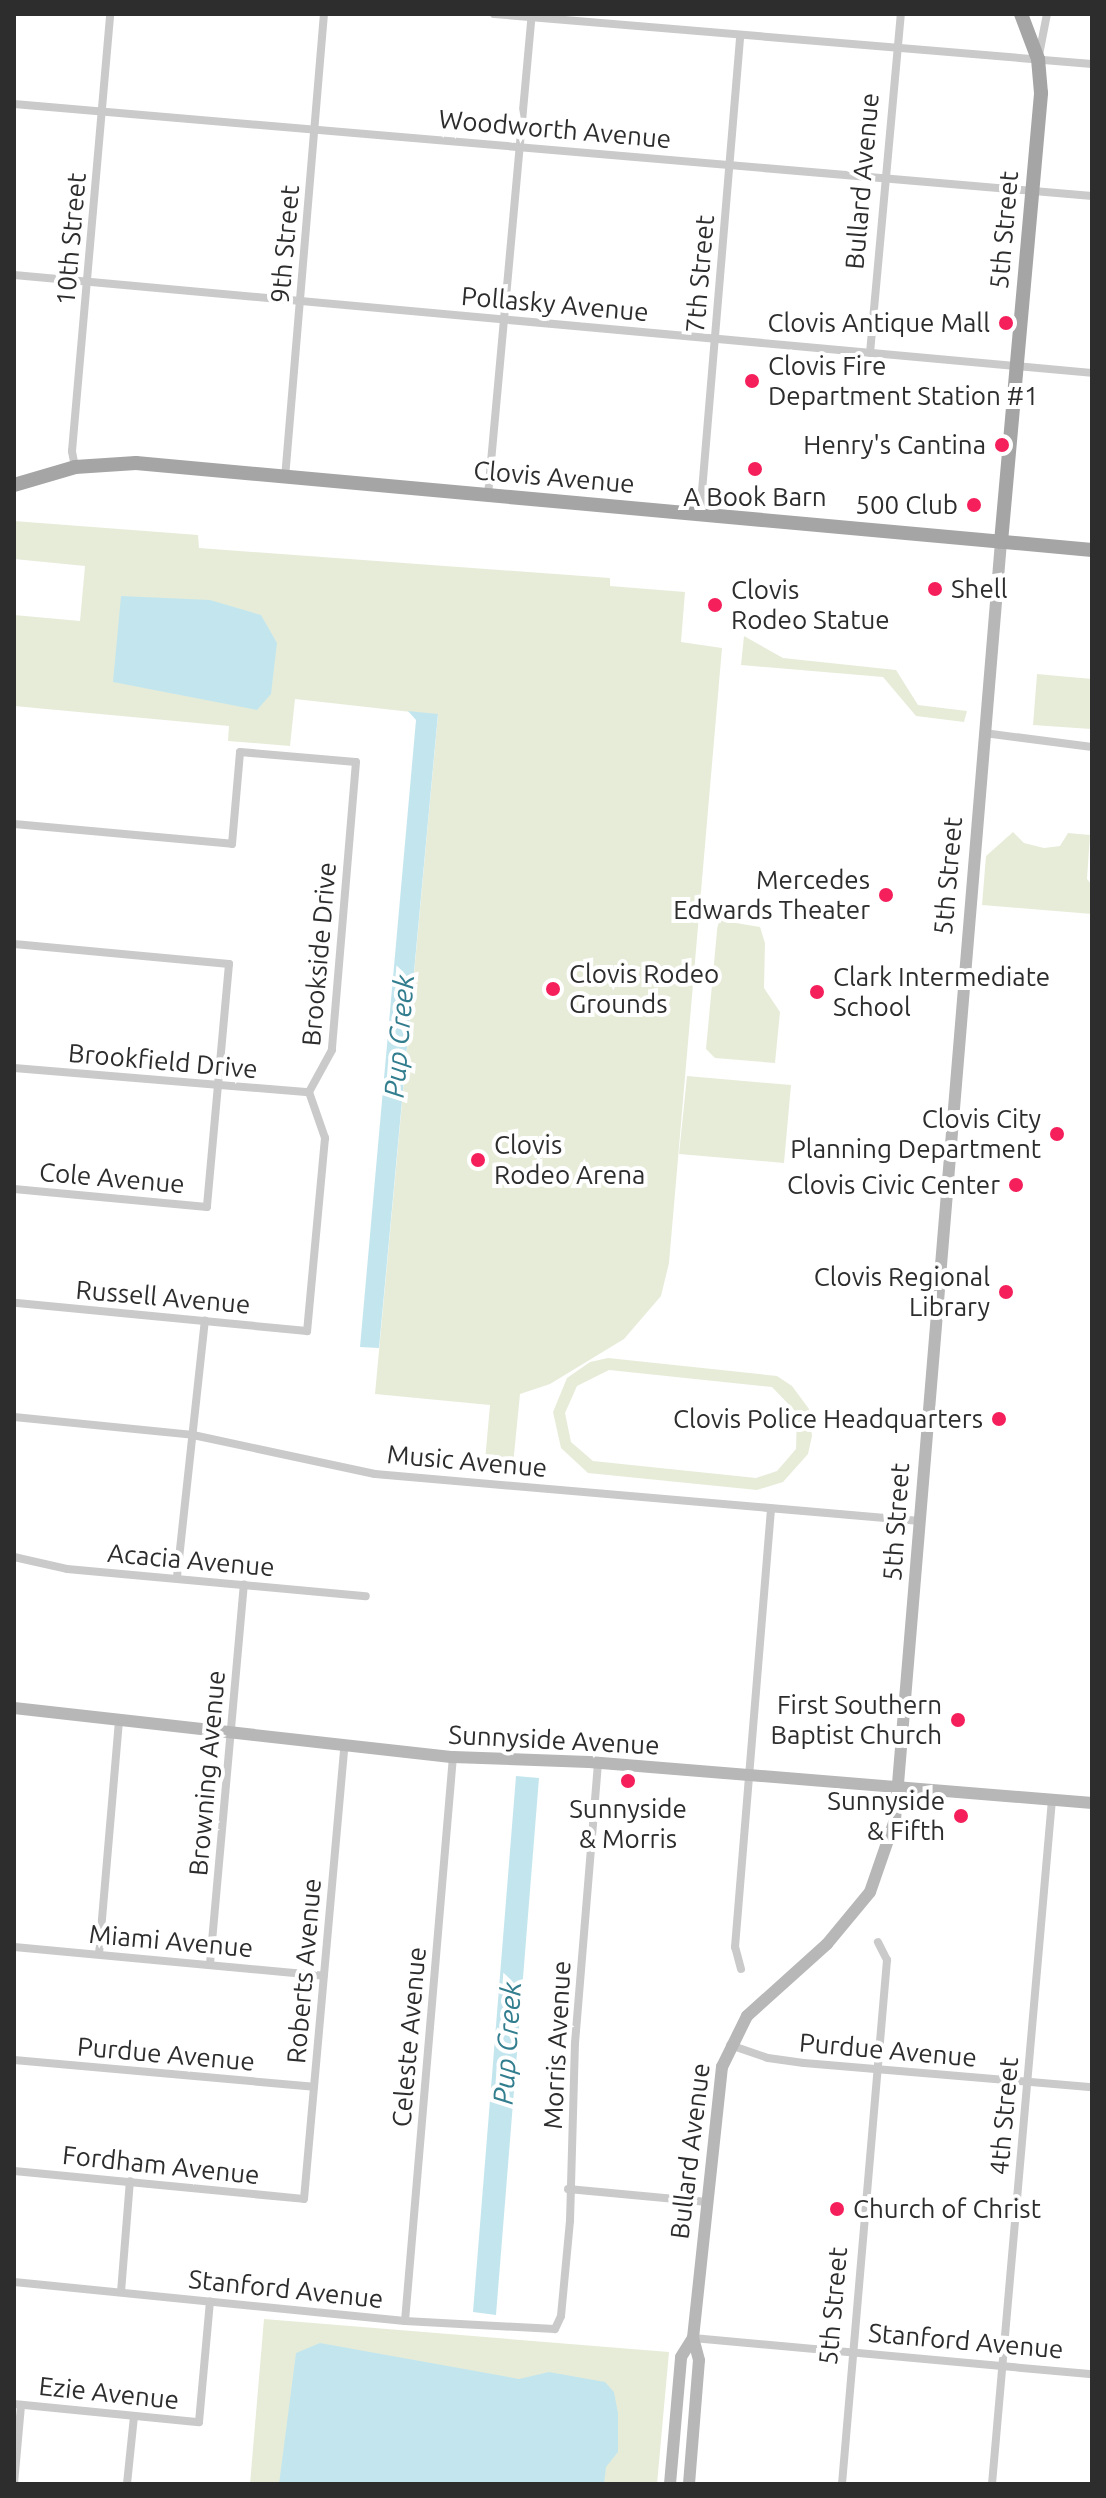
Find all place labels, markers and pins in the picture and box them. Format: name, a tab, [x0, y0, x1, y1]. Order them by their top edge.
place label: Clovis Antique Mall	[768, 307, 990, 339]
marker: Clovis Antique Mall	[997, 314, 1015, 332]
place label: Clovis Fire Department Station #1	[768, 350, 1039, 412]
marker: Clovis Fire Department Station #1	[743, 372, 761, 390]
place label: Henry's Cantina	[803, 429, 986, 461]
marker: Henry's Cantina	[993, 436, 1011, 454]
marker: A Book Barn	[746, 460, 764, 478]
place label: A Book Barn	[683, 481, 827, 513]
place label: 500 Club	[855, 489, 958, 521]
marker: 500 Club	[965, 496, 983, 514]
place label: Shell	[951, 573, 1007, 605]
place label: Clovis Rodeo Statue	[731, 574, 890, 636]
marker: Shell	[926, 580, 944, 598]
marker: Clovis Rodeo Statue	[706, 596, 724, 614]
place label: Mercedes Edwards Theater	[673, 864, 870, 926]
marker: Mercedes Edwards Theater	[877, 886, 895, 904]
place label: Clovis Rodeo Grounds	[569, 958, 719, 1020]
place label: Clark Intermediate School	[833, 961, 1050, 1022]
marker: Clovis Rodeo Grounds	[544, 980, 562, 998]
marker: Clark Intermediate School	[808, 983, 826, 1001]
place label: Clovis City Planning Department	[790, 1103, 1041, 1164]
marker: Clovis City Planning Department	[1048, 1125, 1066, 1143]
place label: Clovis Rodeo Arena	[494, 1129, 645, 1190]
marker: Clovis Rodeo Arena	[469, 1151, 487, 1169]
place label: Clovis Civic Center	[787, 1169, 1000, 1201]
marker: Clovis Civic Center	[1007, 1176, 1025, 1194]
place label: Clovis Regional Library	[814, 1261, 990, 1322]
marker: Clovis Regional Library	[997, 1283, 1015, 1301]
place label: Clovis Police Headquarters	[673, 1403, 983, 1435]
marker: Clovis Police Headquarters	[990, 1410, 1008, 1428]
place label: First Southern Baptist Church	[771, 1689, 942, 1750]
marker: First Southern Baptist Church	[949, 1711, 967, 1729]
marker: Sunnyside & Morris	[619, 1772, 637, 1790]
place label: Sunnyside & Fifth	[827, 1785, 945, 1846]
place label: Sunnyside & Morris	[569, 1793, 687, 1854]
marker: Sunnyside & Fifth	[952, 1807, 970, 1825]
place label: Church of Christ	[853, 2193, 1041, 2225]
marker: Church of Christ	[828, 2200, 846, 2218]

